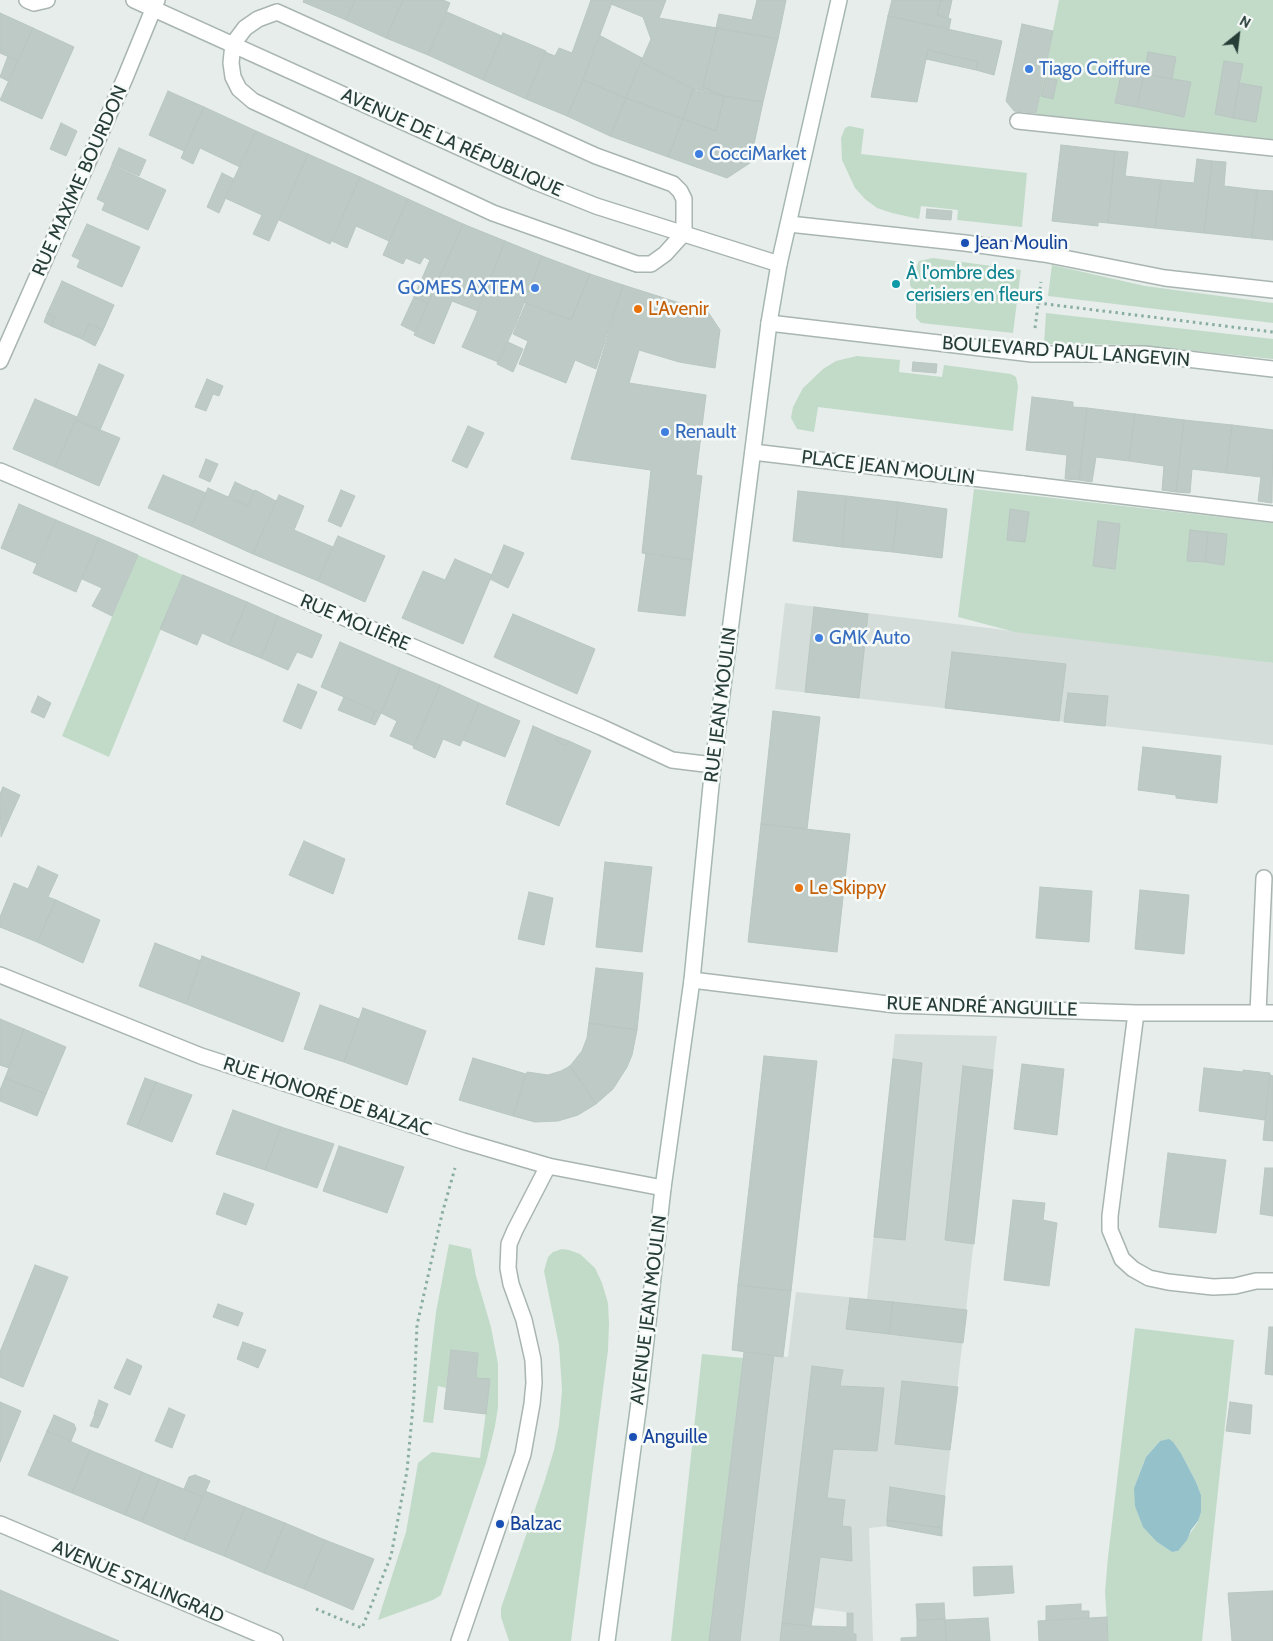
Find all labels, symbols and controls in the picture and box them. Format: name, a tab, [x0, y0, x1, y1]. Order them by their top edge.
north arrow	[1213, 10, 1263, 60]
text: N	[1237, 12, 1254, 32]
place label: Tiago Coiffure	[1039, 58, 1150, 80]
marker: Tiago Coiffure	[1023, 63, 1035, 75]
street label: RUE MAXIME BOURDON	[28, 82, 132, 280]
street label: AVENUE DE LA RÉPUBLIQUE	[338, 84, 566, 202]
place label: CocciMarket	[709, 143, 806, 165]
marker: CocciMarket	[693, 148, 705, 160]
place label: Jean Moulin	[975, 232, 1068, 254]
marker: Jean Moulin	[959, 237, 971, 249]
place label: À l'ombre des cerisiers en fleurs	[906, 262, 1043, 306]
place label: GOMES AXTEM	[397, 277, 525, 299]
marker: À l'ombre des cerisiers en fleurs	[890, 278, 902, 290]
marker: GOMES AXTEM	[529, 282, 541, 294]
place label: L'Avenir	[648, 298, 709, 320]
marker: L'Avenir	[632, 303, 644, 315]
street label: BOULEVARD PAUL LANGEVIN	[941, 332, 1191, 372]
place label: Renault	[675, 421, 736, 443]
marker: Renault	[659, 426, 671, 438]
street label: PLACE JEAN MOULIN	[800, 446, 976, 490]
street label: RUE MOLIÈRE	[297, 590, 413, 656]
street label: RUE JEAN MOULIN	[700, 626, 742, 784]
place label: GMK Auto	[829, 627, 910, 649]
marker: GMK Auto	[813, 632, 825, 644]
place label: Le Skippy	[809, 877, 886, 899]
marker: Le Skippy	[793, 882, 805, 894]
street label: RUE ANDRÉ ANGUILLE	[886, 992, 1078, 1022]
street label: RUE HONORÉ DE BALZAC	[220, 1053, 434, 1141]
street label: AVENUE JEAN MOULIN	[626, 1214, 672, 1406]
place label: Anguille	[643, 1426, 707, 1448]
marker: Anguille	[627, 1431, 639, 1443]
place label: Balzac	[510, 1513, 562, 1535]
marker: Balzac	[494, 1518, 506, 1530]
street label: AVENUE STALINGRAD	[49, 1536, 227, 1628]

